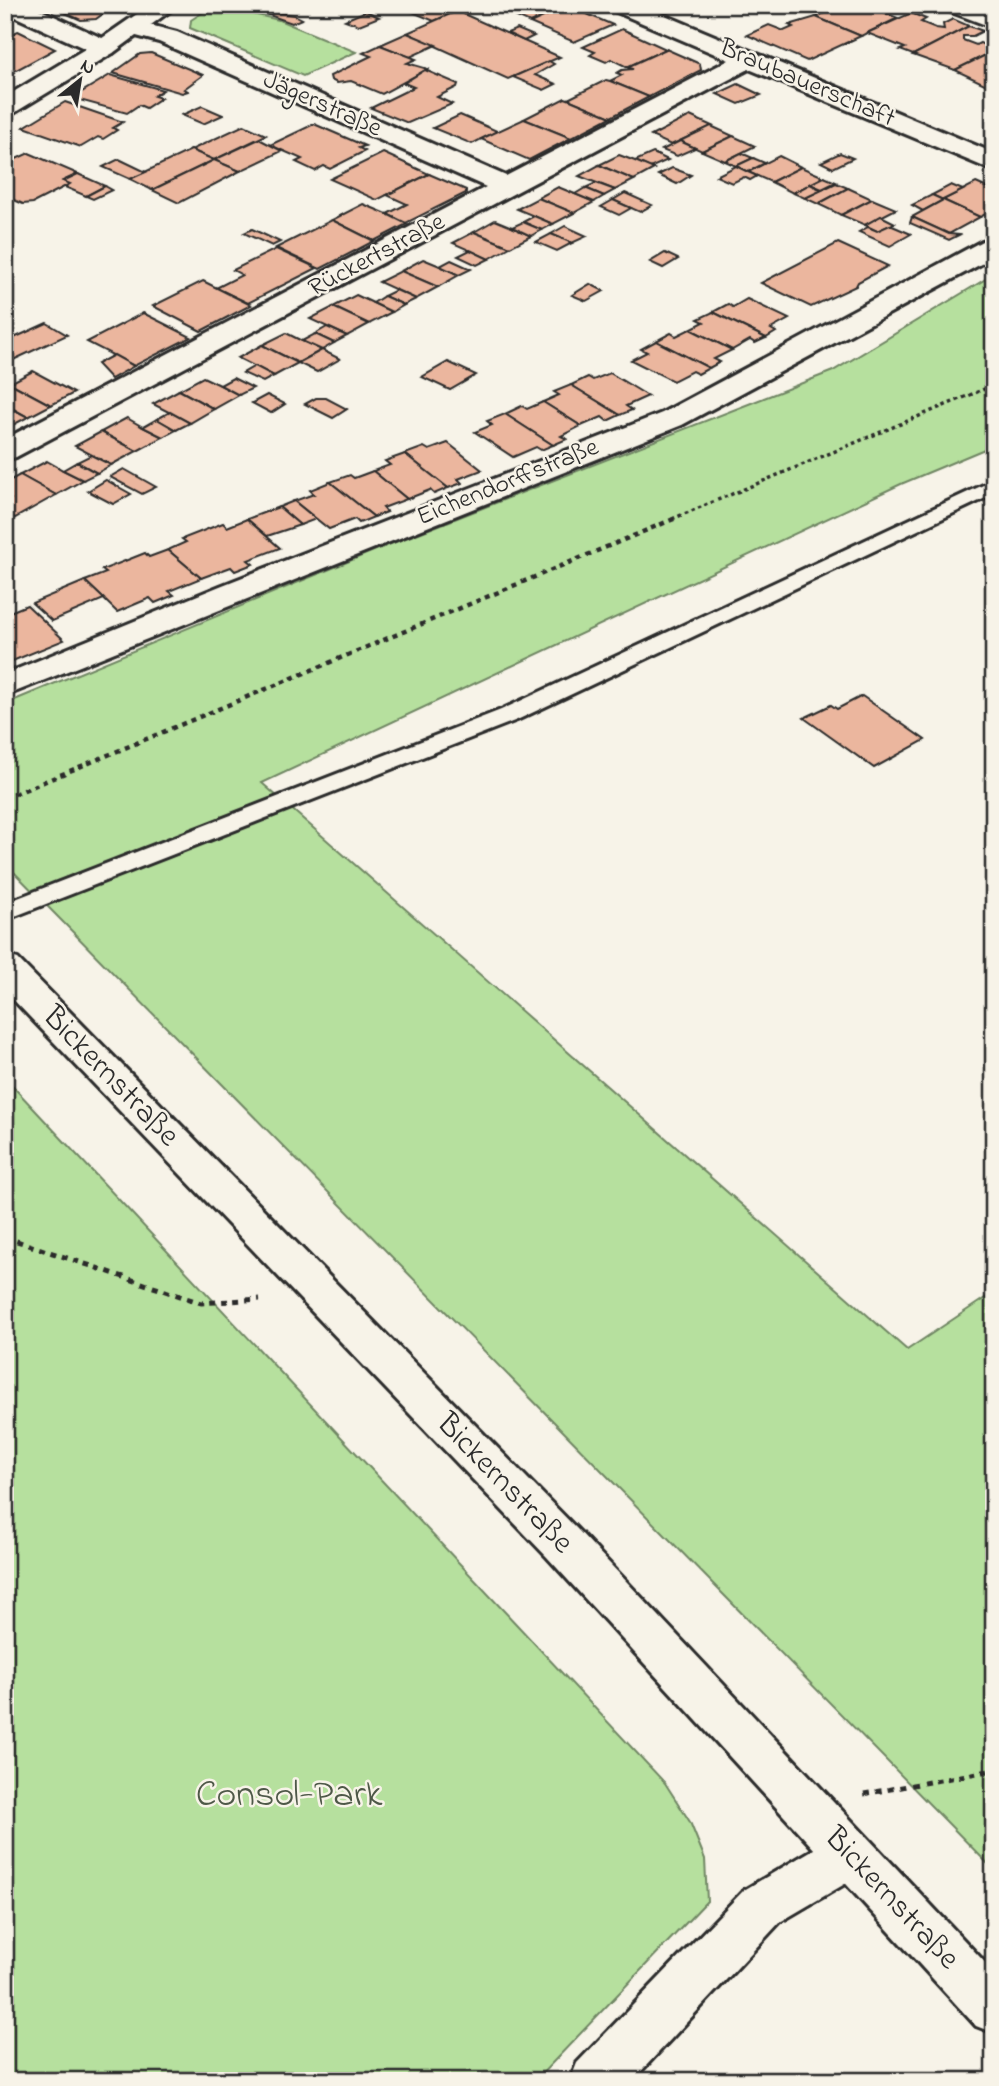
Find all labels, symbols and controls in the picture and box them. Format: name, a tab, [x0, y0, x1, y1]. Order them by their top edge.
street label: Braubauerschaft	[712, 29, 901, 138]
north arrow	[46, 46, 116, 116]
text: N	[75, 53, 100, 82]
street label: Jägerstraße	[256, 62, 388, 148]
street label: Rückertstraße	[302, 204, 452, 308]
street label: Eichendorffstraße	[411, 429, 605, 537]
street label: Bickernstraße	[30, 995, 190, 1159]
street label: Bickernstraße	[424, 1402, 584, 1566]
park label: Consol-Park	[196, 1768, 383, 1824]
street label: Bickernstraße	[811, 1816, 970, 1982]

